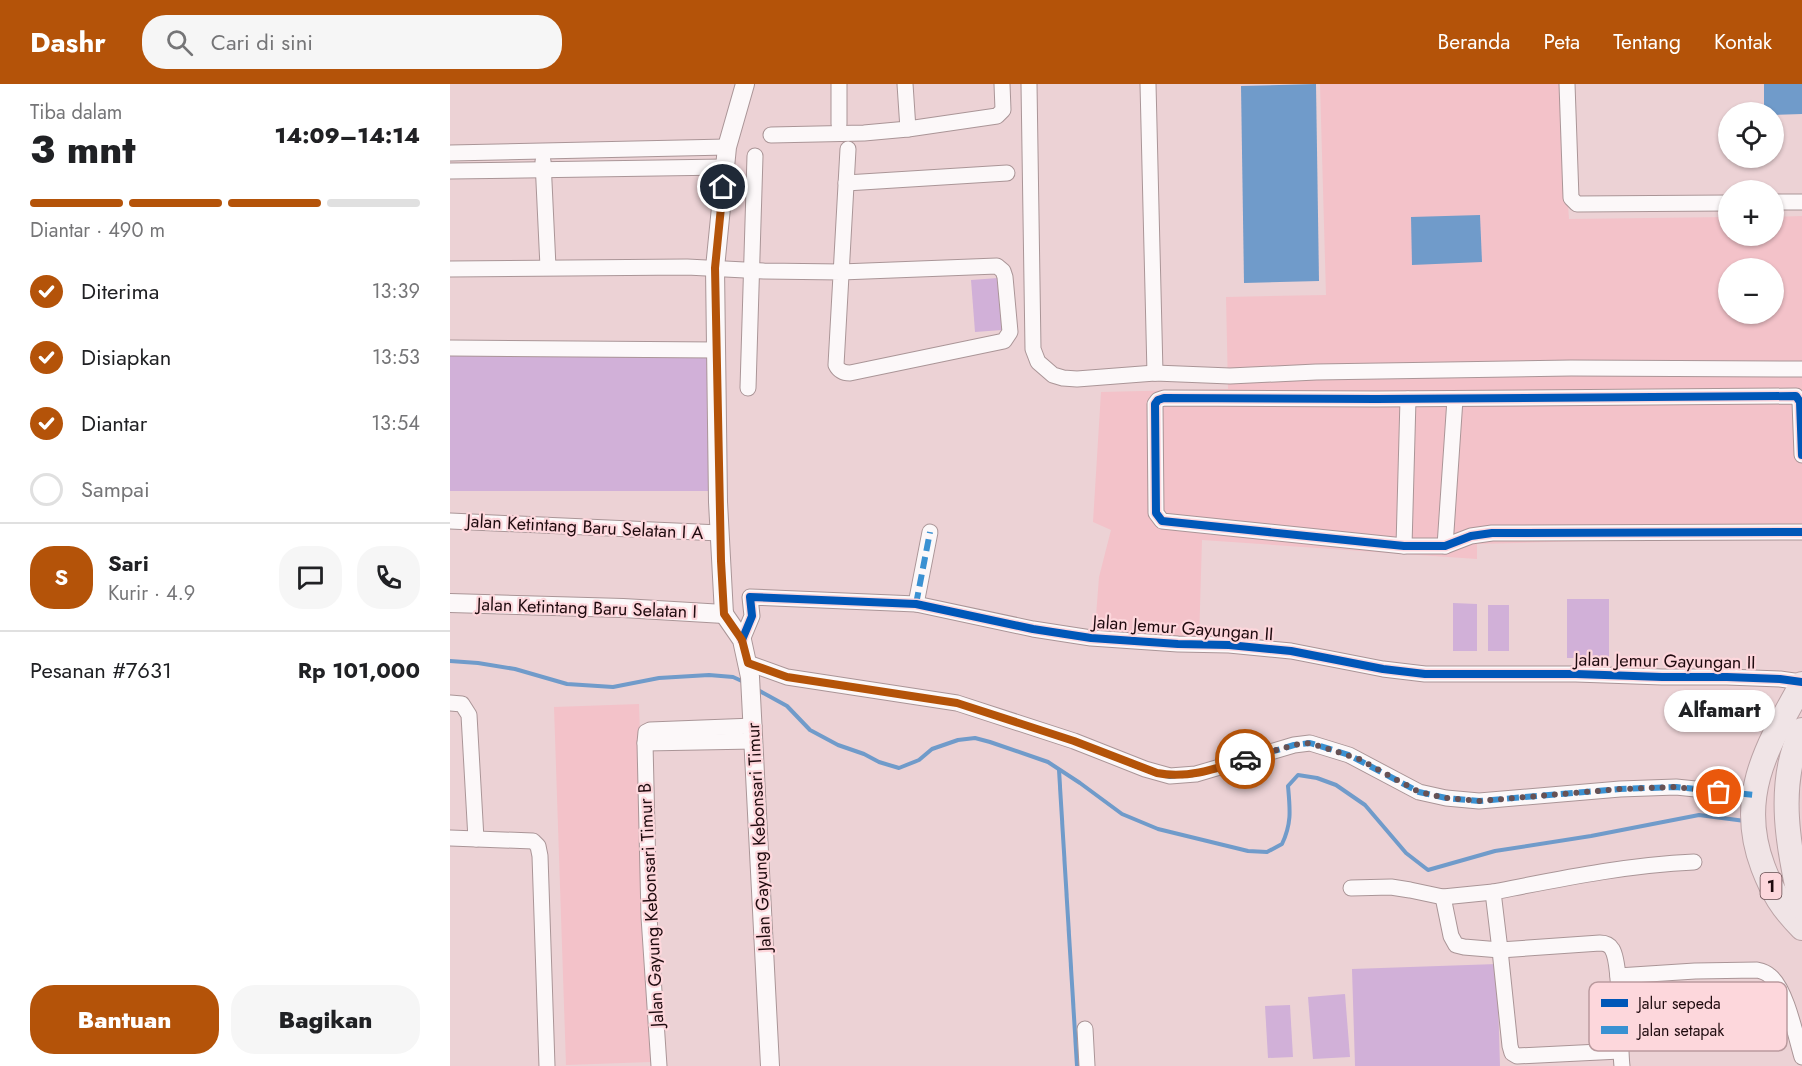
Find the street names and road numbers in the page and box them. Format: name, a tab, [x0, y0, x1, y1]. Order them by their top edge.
street label: Jalan Ketintang Baru Selatan I A	[464, 508, 704, 546]
street label: Jalan Ketintang Baru Selatan I	[475, 591, 697, 625]
street label: Jalan Jemur Gayungan II	[1090, 609, 1274, 647]
street label: Jalan Jemur Gayungan II	[1572, 646, 1756, 676]
street label: Jalan Gayung Kebonsari Timur	[740, 721, 778, 954]
street label: Jalan Gayung Kebonsari Timur B	[632, 782, 670, 1030]
road number: 1	[1760, 873, 1782, 899]

